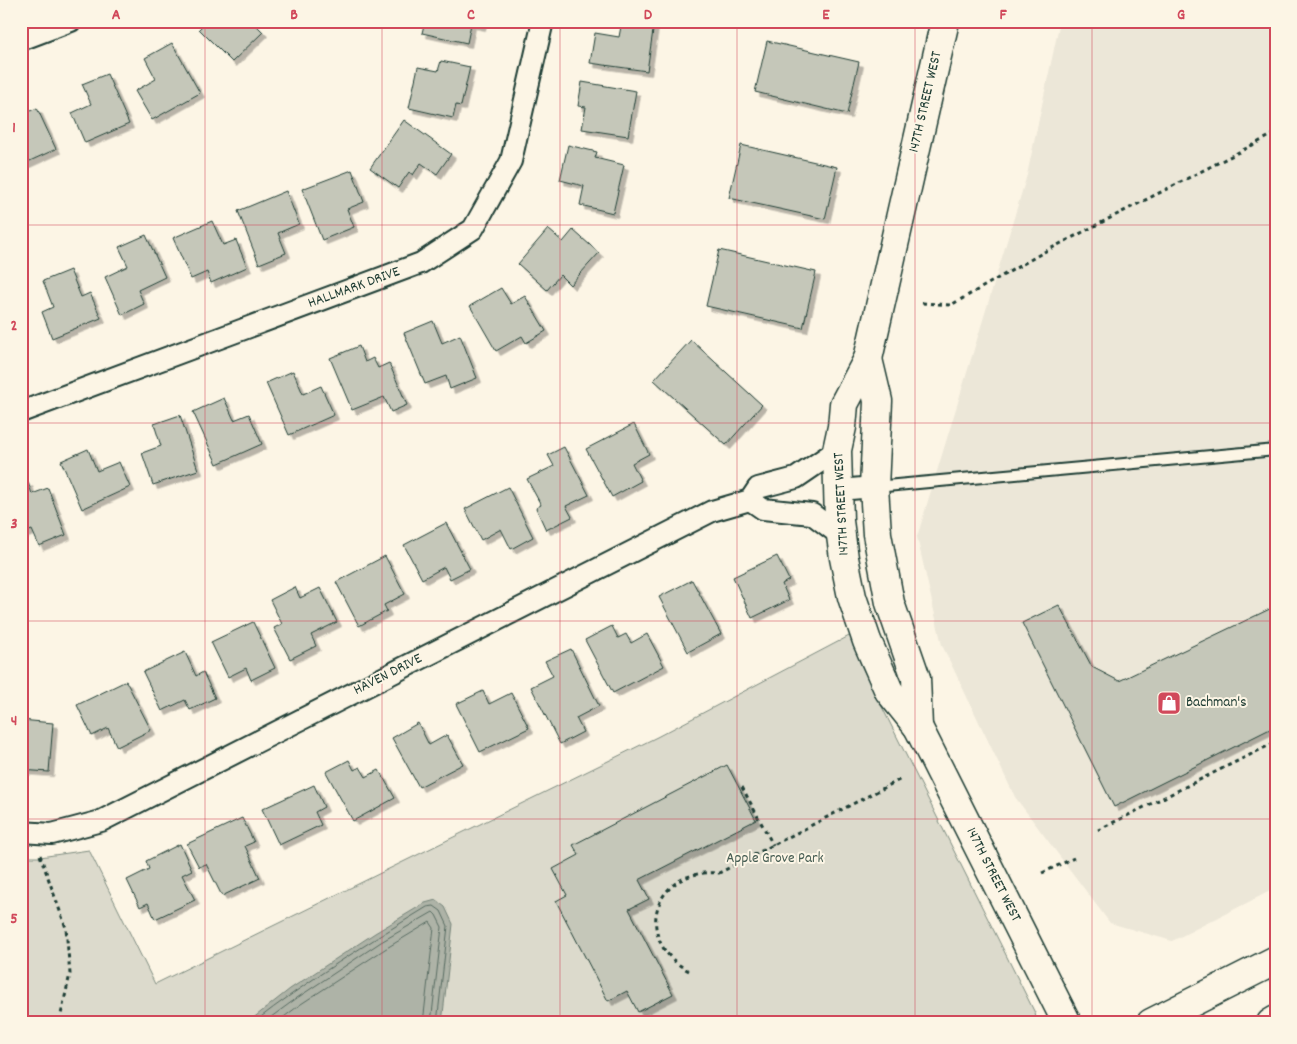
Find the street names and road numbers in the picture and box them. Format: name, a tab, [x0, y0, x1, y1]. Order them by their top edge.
street label: 147TH STREET WEST	[904, 49, 948, 155]
street label: HALLMARK DRIVE	[305, 261, 403, 315]
street label: 147TH STREET WEST	[828, 452, 856, 556]
street label: HAVEN DRIVE	[350, 648, 426, 702]
street label: 147TH STREET WEST	[960, 824, 1026, 926]

